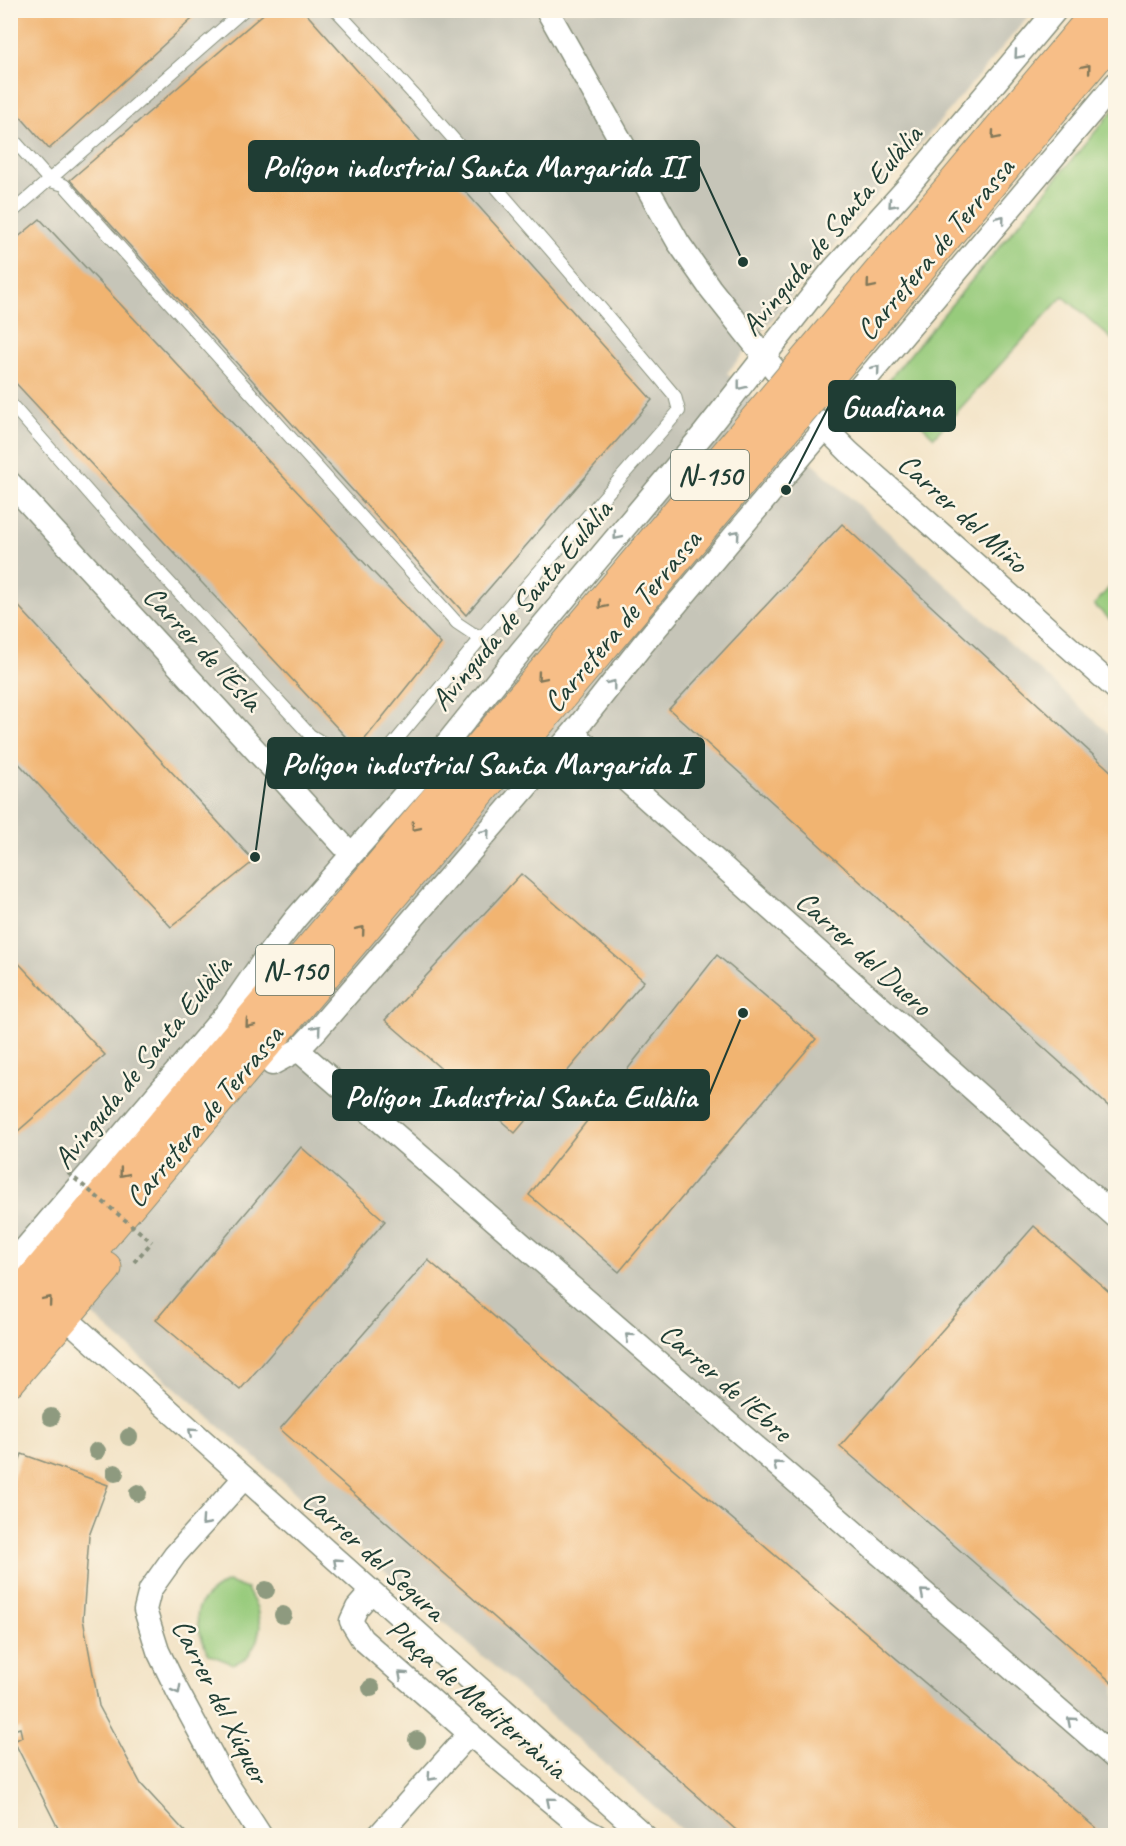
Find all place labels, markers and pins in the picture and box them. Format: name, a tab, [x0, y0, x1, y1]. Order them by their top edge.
callout: Polígon industrial Santa Margarida II	[249, 141, 699, 191]
callout: Guadiana	[829, 381, 955, 431]
callout: Polígon industrial Santa Margarida I	[268, 738, 704, 788]
callout: Polígon Industrial Santa Eulàlia	[333, 1070, 709, 1120]

